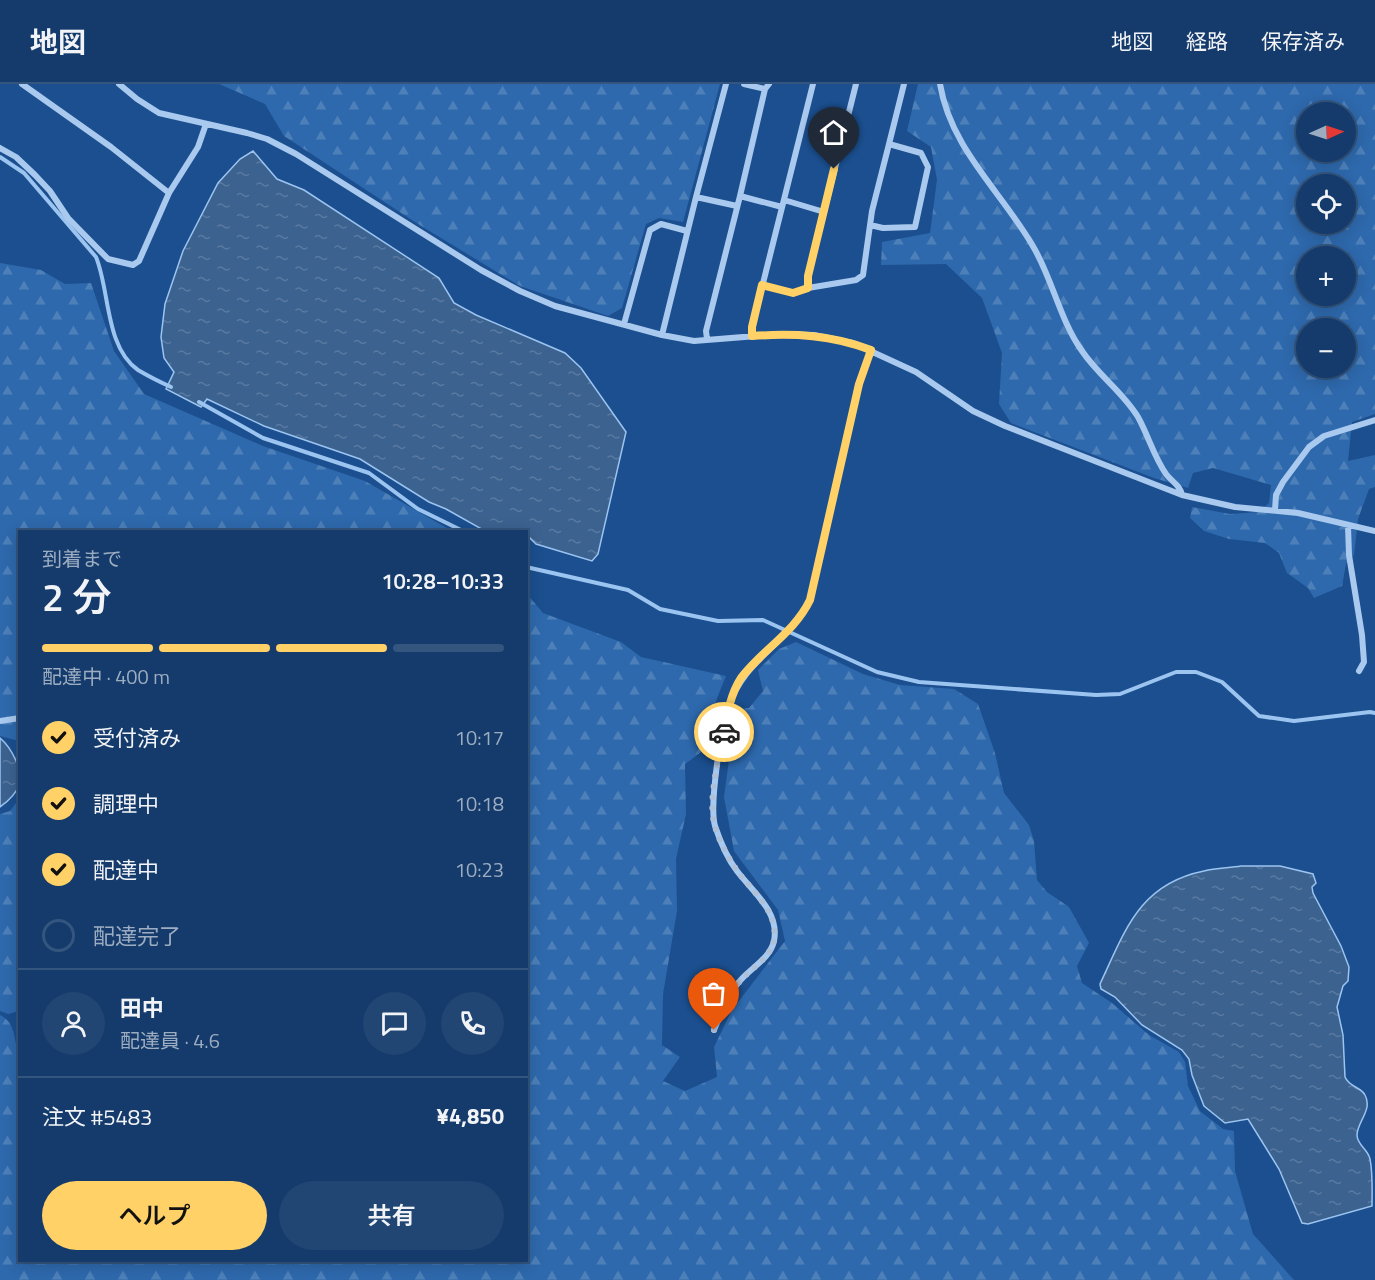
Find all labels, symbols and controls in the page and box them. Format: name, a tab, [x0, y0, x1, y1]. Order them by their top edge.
text: 地図	[30, 20, 86, 63]
text: 地図	[1111, 25, 1153, 57]
text: 経路	[1186, 25, 1228, 57]
text: 保存済み	[1261, 25, 1345, 57]
north arrow	[1296, 102, 1356, 162]
map controls	[1296, 102, 1356, 378]
pin	[808, 107, 859, 169]
icon: home	[817, 116, 850, 149]
button: locate	[1296, 174, 1356, 234]
button: +	[1296, 246, 1356, 306]
button: −	[1296, 318, 1356, 378]
text: 到着まで	[42, 543, 122, 574]
text: 10:28–10:33	[381, 564, 504, 598]
text: 2 分	[42, 567, 111, 626]
text: 配達中 · 400 m	[42, 661, 170, 692]
courier	[694, 702, 754, 762]
icon: car	[708, 716, 741, 749]
icon: check	[42, 721, 75, 754]
text: 受付済み	[93, 721, 181, 755]
text: 10:17	[455, 722, 504, 753]
icon: check	[42, 787, 75, 820]
text: 調理中	[93, 787, 159, 821]
text: 10:18	[455, 788, 504, 819]
icon: check	[42, 853, 75, 886]
text: 配達中	[93, 853, 159, 887]
text: 10:23	[455, 854, 504, 885]
text: 配達完了	[93, 919, 181, 953]
pin	[688, 968, 739, 1030]
icon: bag	[697, 977, 730, 1010]
text: 田中	[120, 991, 164, 1025]
button: person	[42, 992, 105, 1055]
button: chat	[363, 992, 426, 1055]
button: phone	[441, 992, 504, 1055]
text: 配達員 · 4.6	[120, 1025, 220, 1056]
text: ¥4,850	[437, 1099, 504, 1133]
text: 注文 #5483	[42, 1100, 152, 1134]
button: ヘルプ	[42, 1181, 267, 1250]
button: 共有	[279, 1181, 504, 1250]

